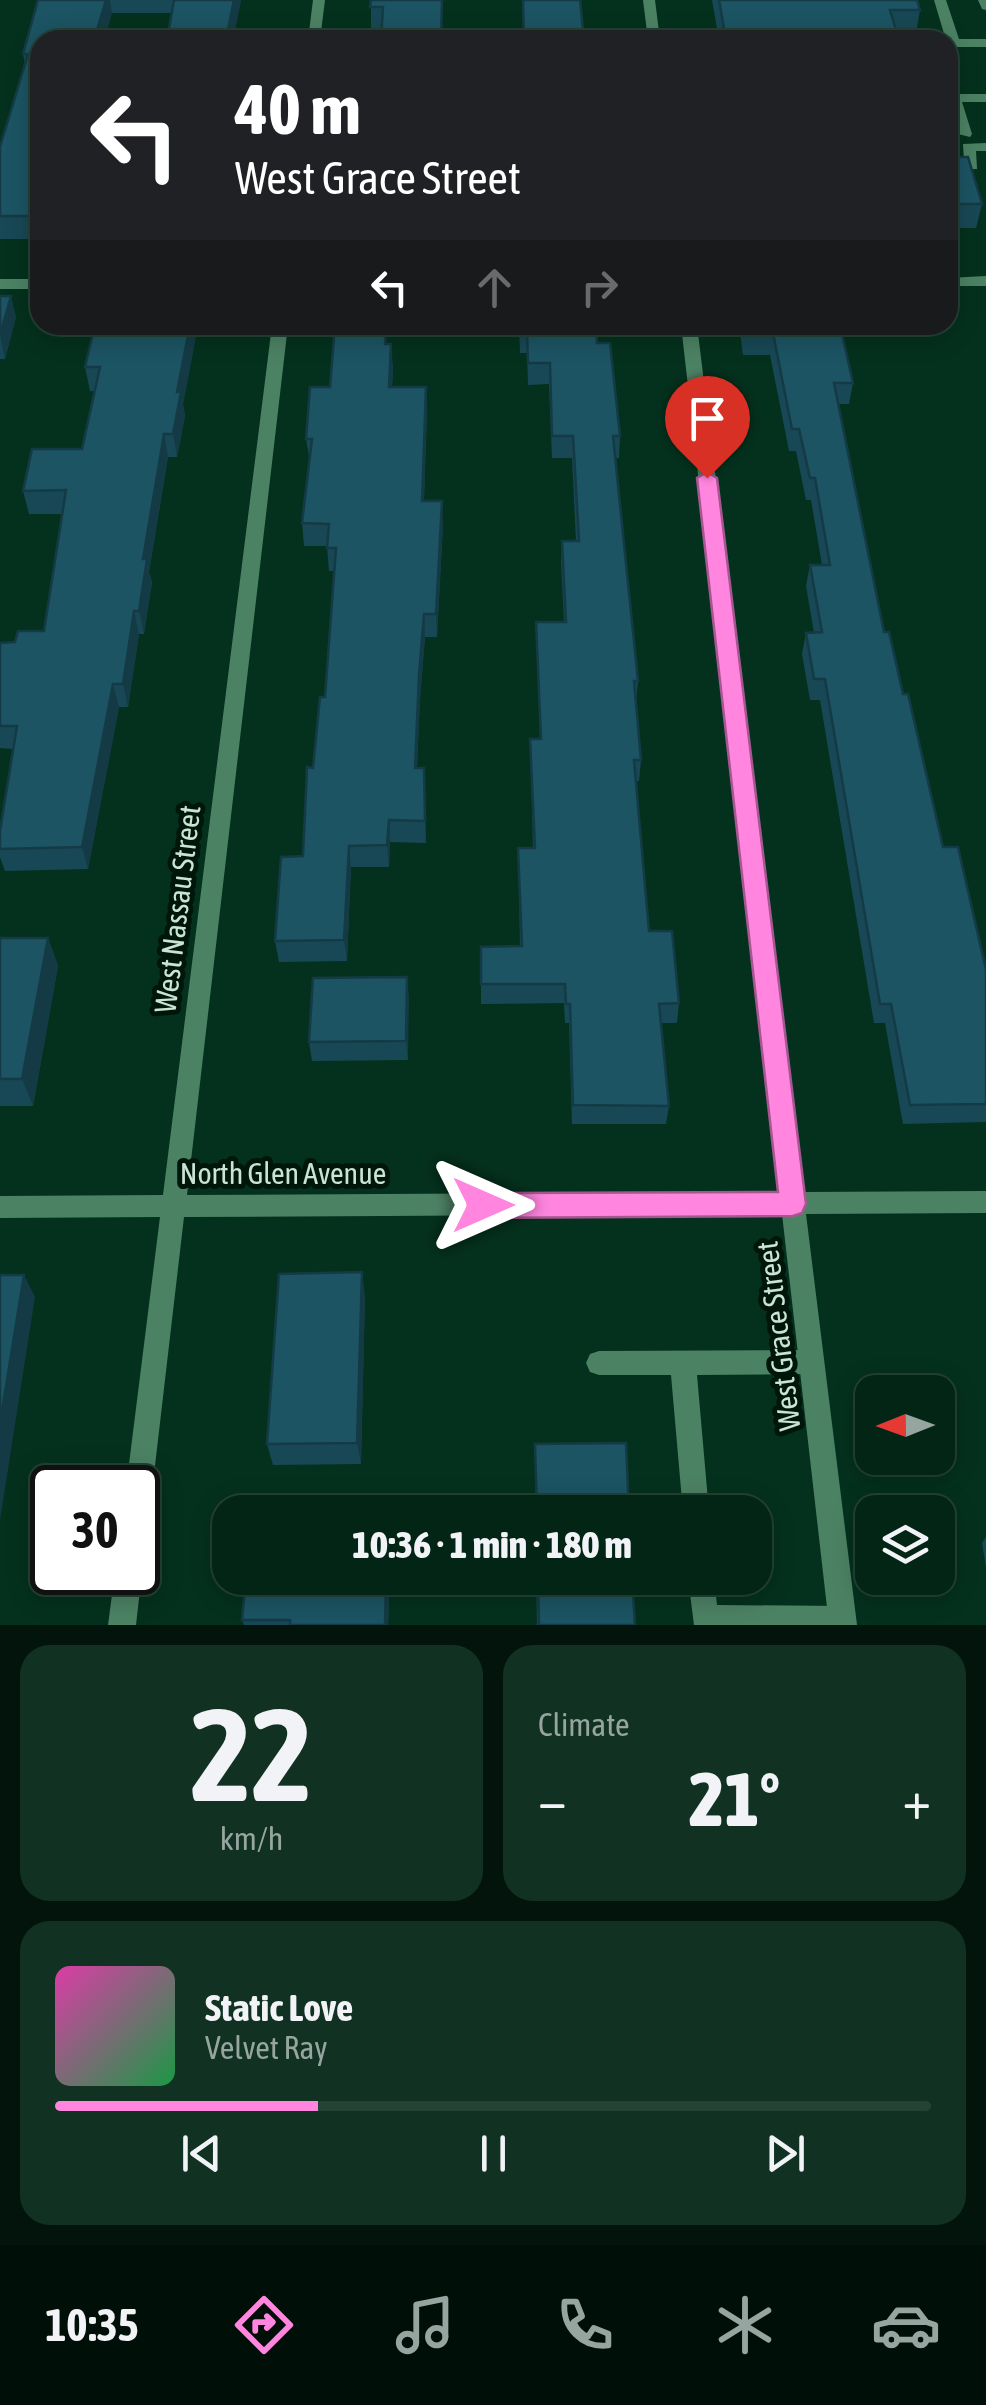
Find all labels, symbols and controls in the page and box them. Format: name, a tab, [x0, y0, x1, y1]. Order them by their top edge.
text: 40 m	[235, 69, 361, 149]
icon: left	[70, 70, 200, 200]
text: West Grace Street	[235, 152, 521, 204]
icon: left	[362, 260, 417, 315]
icon: ahead	[467, 260, 522, 315]
icon: right	[572, 260, 627, 315]
pin	[665, 376, 750, 479]
icon: arrive	[680, 391, 735, 446]
street label: West Nassau Street	[147, 803, 207, 1015]
position arrow	[431, 1153, 535, 1257]
street label: North Glen Avenue	[180, 1156, 386, 1190]
street label: West Grace Street	[750, 1239, 806, 1433]
north arrow	[855, 1375, 955, 1475]
map controls	[855, 1375, 955, 1595]
speed limit sign: 30	[30, 1465, 160, 1595]
button: layers	[855, 1495, 955, 1595]
text: 10:36 · 1 min · 180 m	[352, 1523, 632, 1566]
text: 22	[190, 1680, 313, 1829]
text: Climate	[538, 1706, 630, 1743]
text: 21°	[689, 1756, 780, 1842]
text: −	[538, 1768, 567, 1831]
text: +	[902, 1768, 931, 1831]
text: km/h	[220, 1820, 283, 1857]
text: Static Love	[205, 1986, 353, 2029]
text: Velvet Ray	[205, 2029, 327, 2066]
icon: previous	[174, 2126, 229, 2181]
icon: pause	[466, 2126, 521, 2181]
icon: next	[758, 2126, 813, 2181]
icon: directions	[229, 2290, 299, 2360]
icon: music	[390, 2290, 460, 2360]
icon: phone	[550, 2290, 620, 2360]
icon: climate	[710, 2290, 780, 2360]
icon: car	[871, 2290, 941, 2360]
text: 10:35	[45, 2299, 139, 2351]

